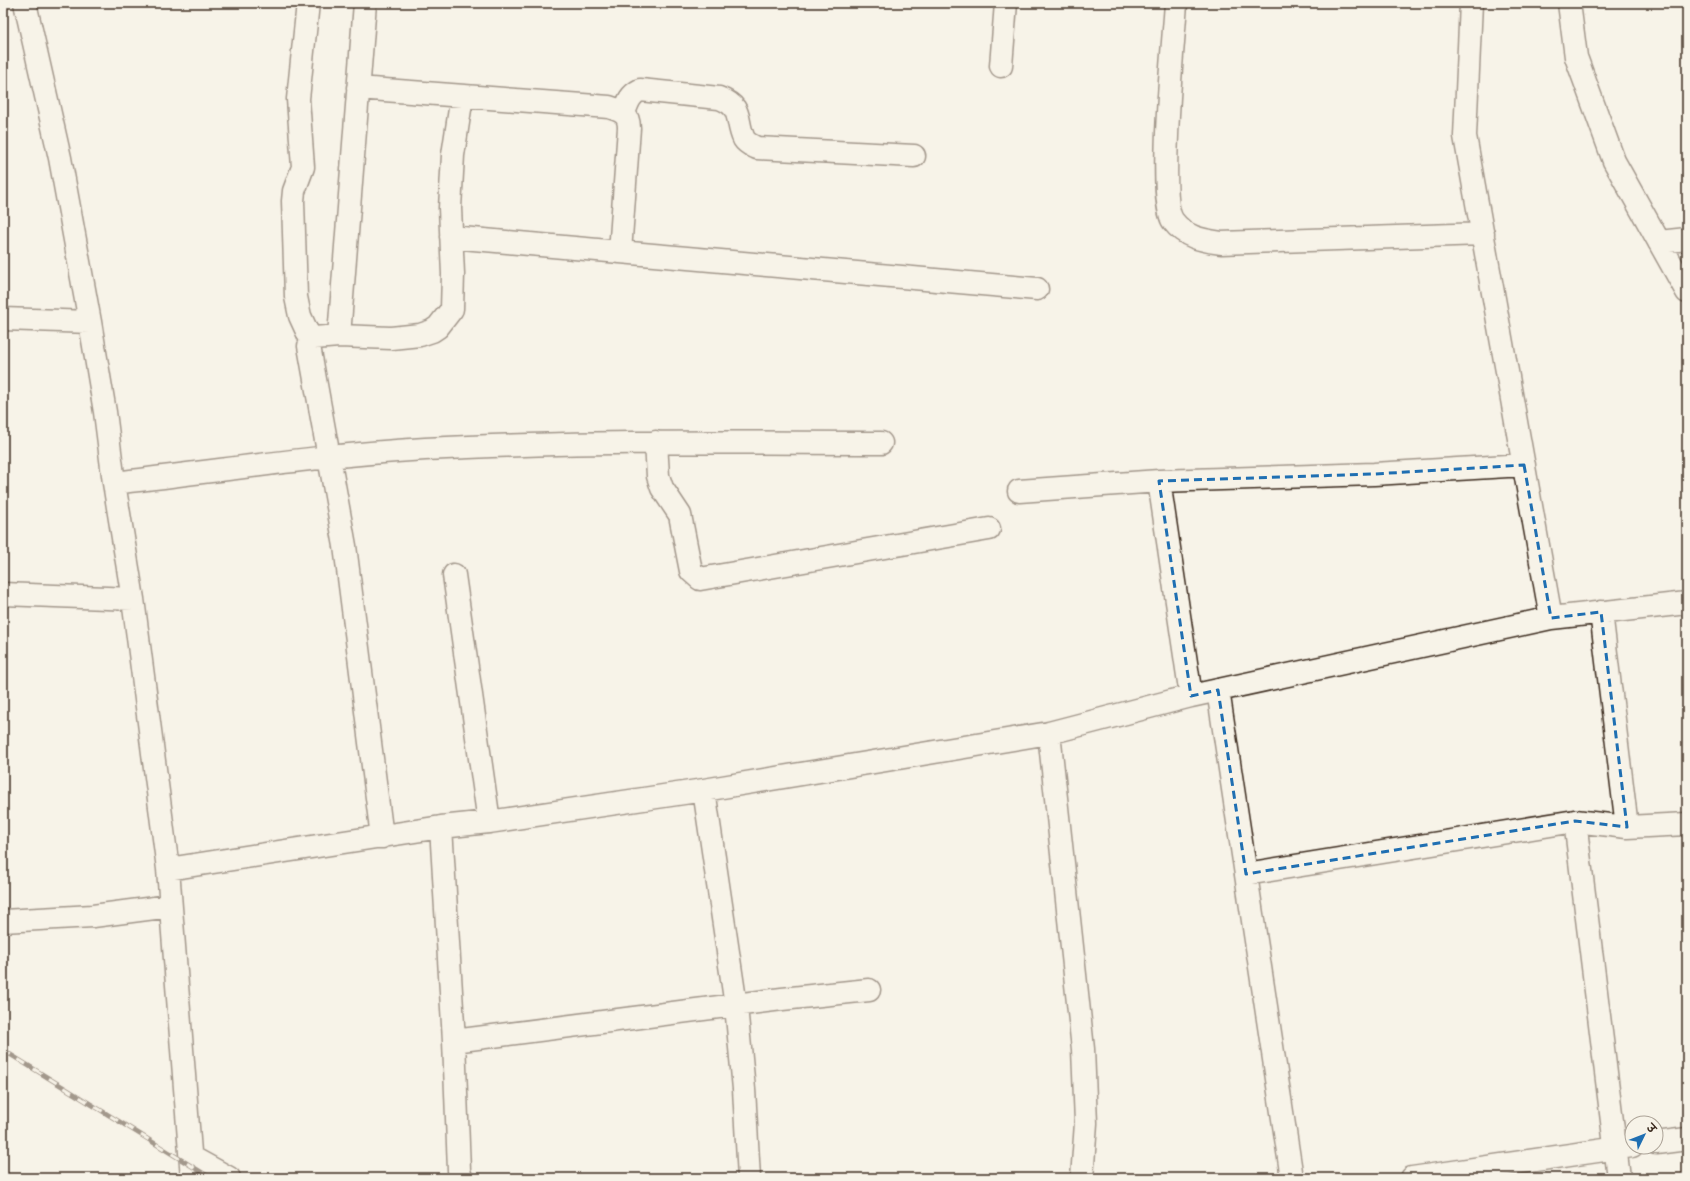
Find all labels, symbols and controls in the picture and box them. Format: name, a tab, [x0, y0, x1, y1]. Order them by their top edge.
north arrow	[1624, 1115, 1664, 1155]
text: उ	[1641, 1119, 1662, 1139]

